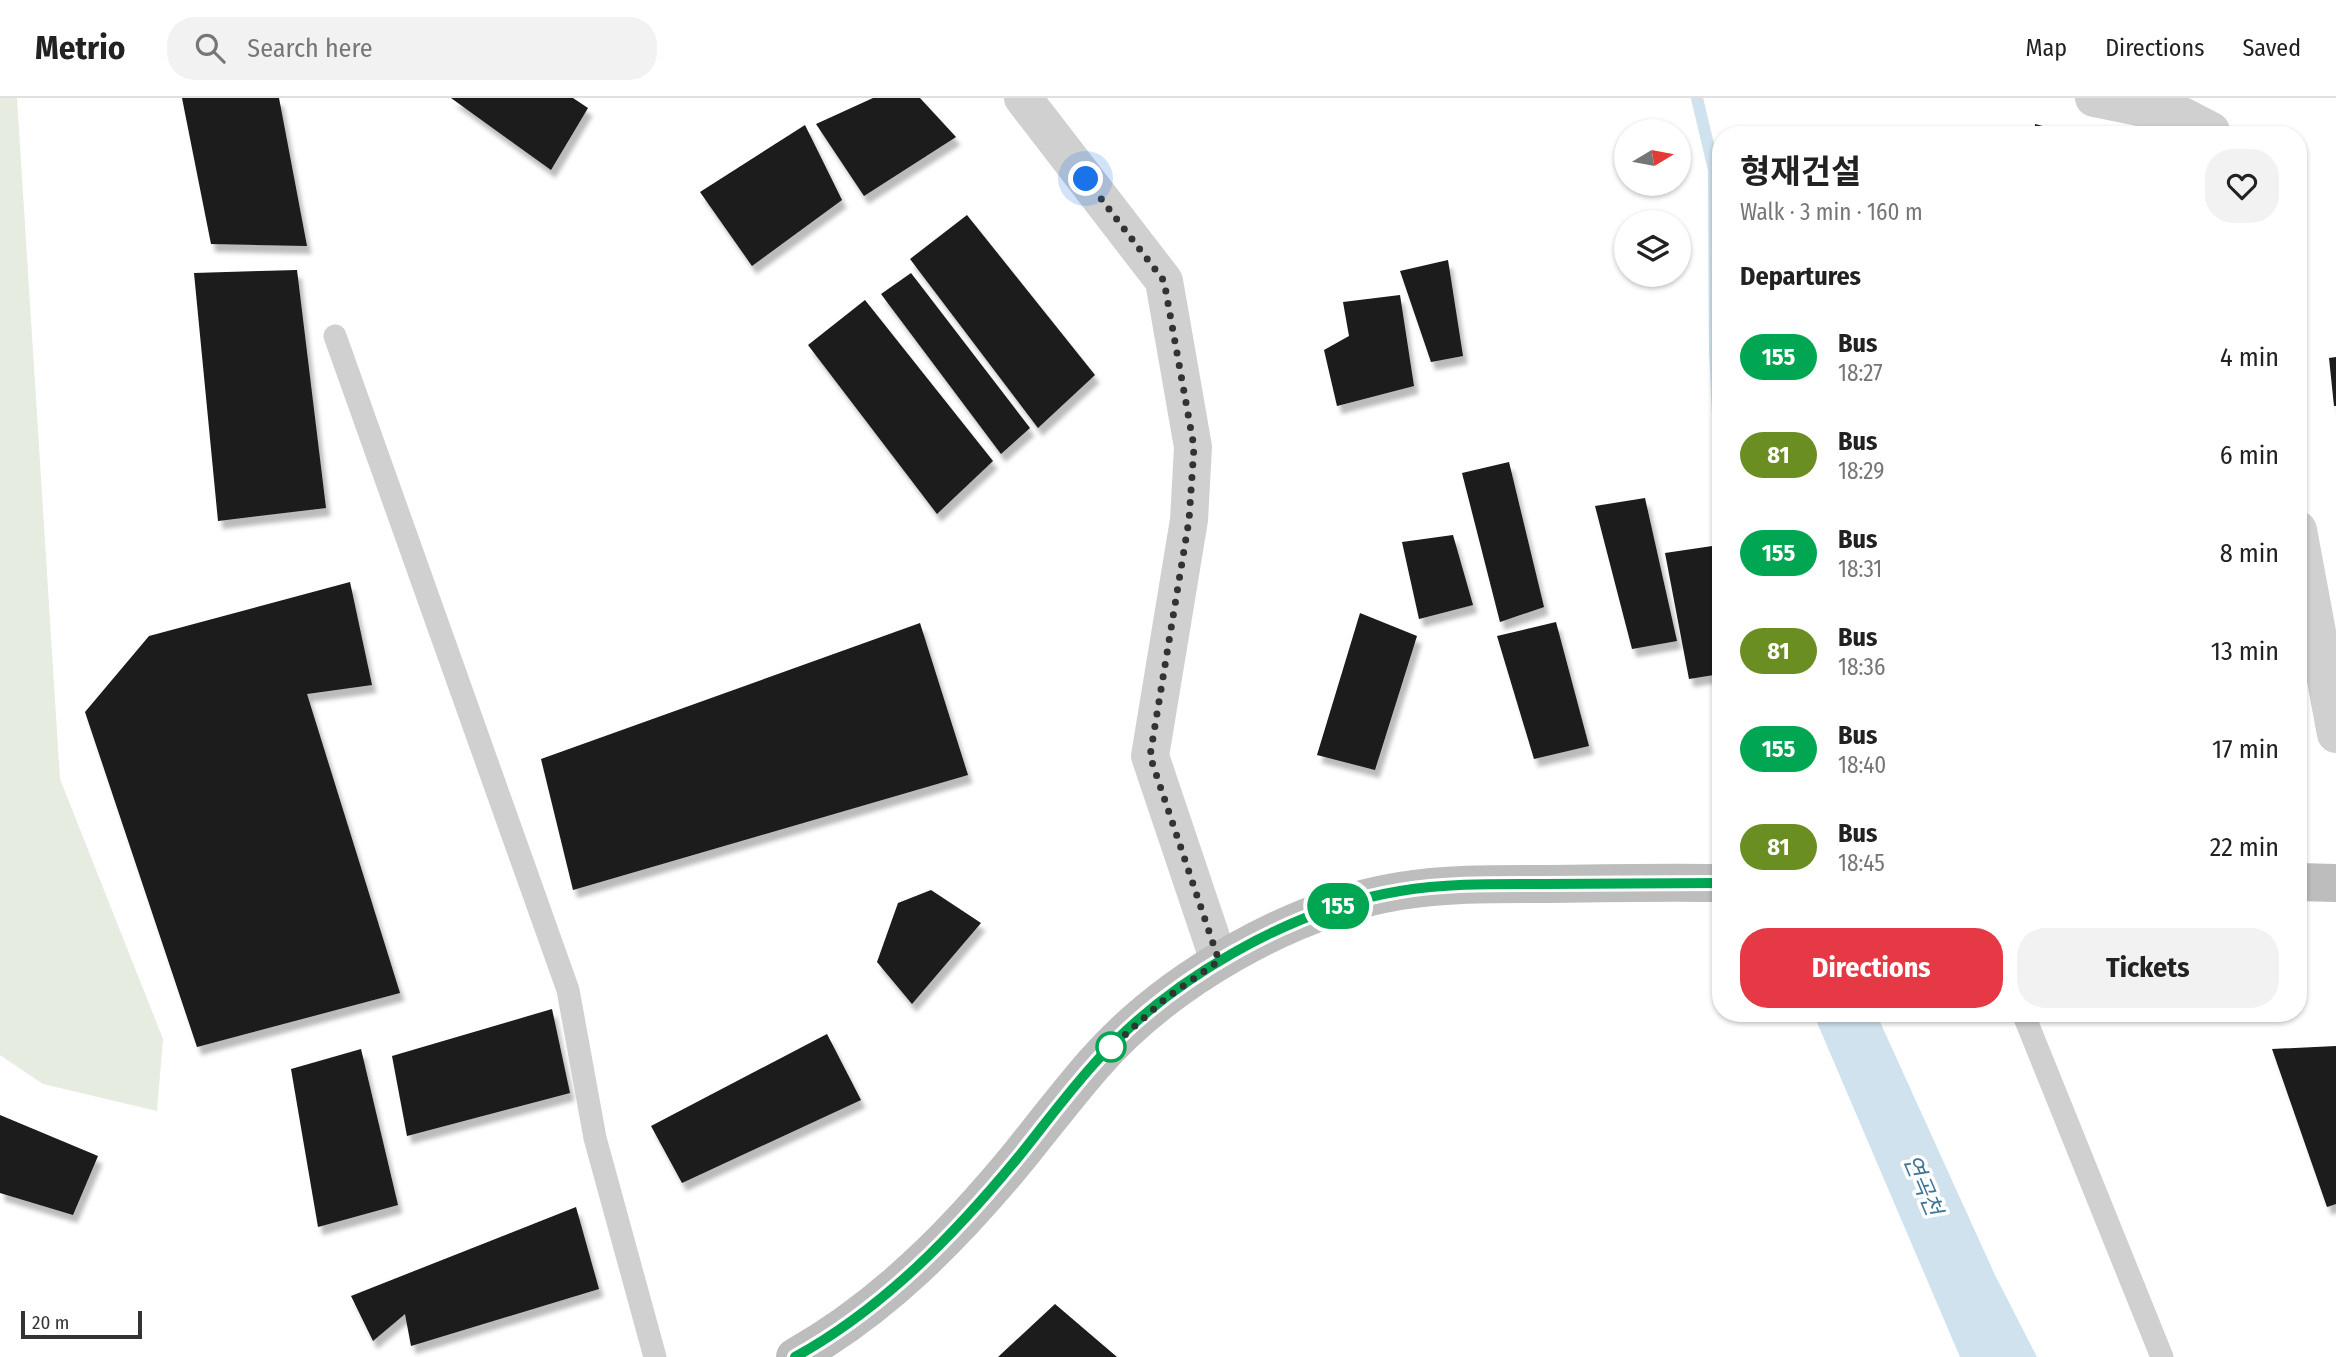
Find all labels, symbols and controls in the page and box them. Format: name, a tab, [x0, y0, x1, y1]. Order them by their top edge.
search box	[167, 17, 657, 80]
text: Metrio	[35, 28, 125, 68]
icon: search	[191, 29, 229, 67]
text: Search here	[247, 33, 373, 64]
text: Map	[2026, 34, 2067, 62]
text: Directions	[2105, 34, 2204, 62]
text: Saved	[2242, 34, 2301, 62]
north arrow	[1614, 119, 1690, 196]
map controls	[1614, 119, 1691, 287]
button: heart	[2205, 149, 2279, 223]
text: 형재건설	[1740, 152, 1861, 192]
your location	[1068, 161, 1103, 196]
text: Walk · 3 min · 160 m	[1740, 198, 1923, 226]
button: layers	[1614, 210, 1691, 287]
text: Departures	[1740, 261, 1861, 292]
text: Bus	[1838, 328, 1877, 359]
text: 4 min	[2220, 342, 2279, 373]
text: 155	[1762, 343, 1795, 371]
text: 18:27	[1838, 359, 1883, 387]
text: Bus	[1838, 426, 1877, 457]
text: 6 min	[2220, 440, 2279, 471]
text: 81	[1767, 441, 1790, 469]
text: 18:29	[1838, 457, 1885, 485]
text: Bus	[1838, 524, 1877, 555]
text: 8 min	[2220, 538, 2279, 569]
text: 155	[1762, 539, 1795, 567]
text: 18:31	[1838, 555, 1882, 583]
text: Bus	[1838, 622, 1877, 653]
text: 13 min	[2211, 636, 2279, 667]
text: 81	[1767, 637, 1790, 665]
text: 18:36	[1838, 653, 1885, 681]
text: Bus	[1838, 720, 1877, 751]
text: 17 min	[2212, 734, 2279, 765]
text: 155	[1762, 735, 1795, 763]
text: 18:40	[1838, 751, 1886, 779]
text: Bus	[1838, 818, 1877, 849]
text: 22 min	[2210, 832, 2279, 863]
text: 81	[1767, 833, 1790, 861]
text: 18:45	[1838, 849, 1885, 877]
line badge: 155	[1298, 883, 1378, 929]
text: 155	[1321, 892, 1355, 920]
button: Directions	[1740, 928, 2003, 1008]
button: Tickets	[2017, 928, 2279, 1008]
unlabelled marker	[1096, 1032, 1126, 1062]
water label: 연곡천	[1898, 1150, 1949, 1222]
scale bar	[21, 1308, 142, 1340]
text: 20 m	[32, 1311, 69, 1334]

